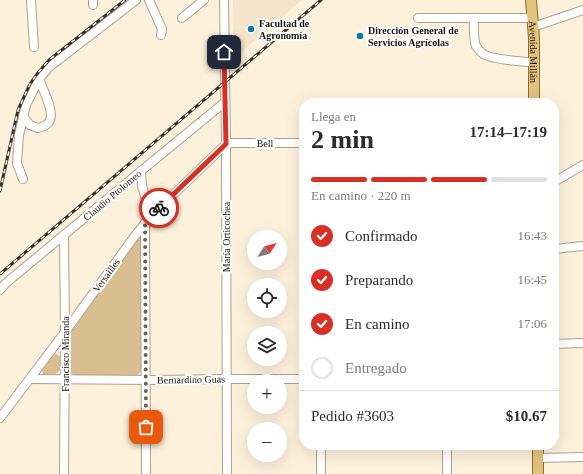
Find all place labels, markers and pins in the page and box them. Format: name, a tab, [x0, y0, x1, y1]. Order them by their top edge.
place label: Facultad de Agronomía	[259, 18, 310, 41]
marker: Facultad de Agronomía	[246, 24, 256, 34]
place label: Dirección General de Servicios Agrícolas	[368, 25, 459, 48]
marker: Dirección General de Servicios Agrícolas	[355, 31, 365, 41]
pin	[207, 35, 241, 69]
pin	[129, 410, 163, 444]

